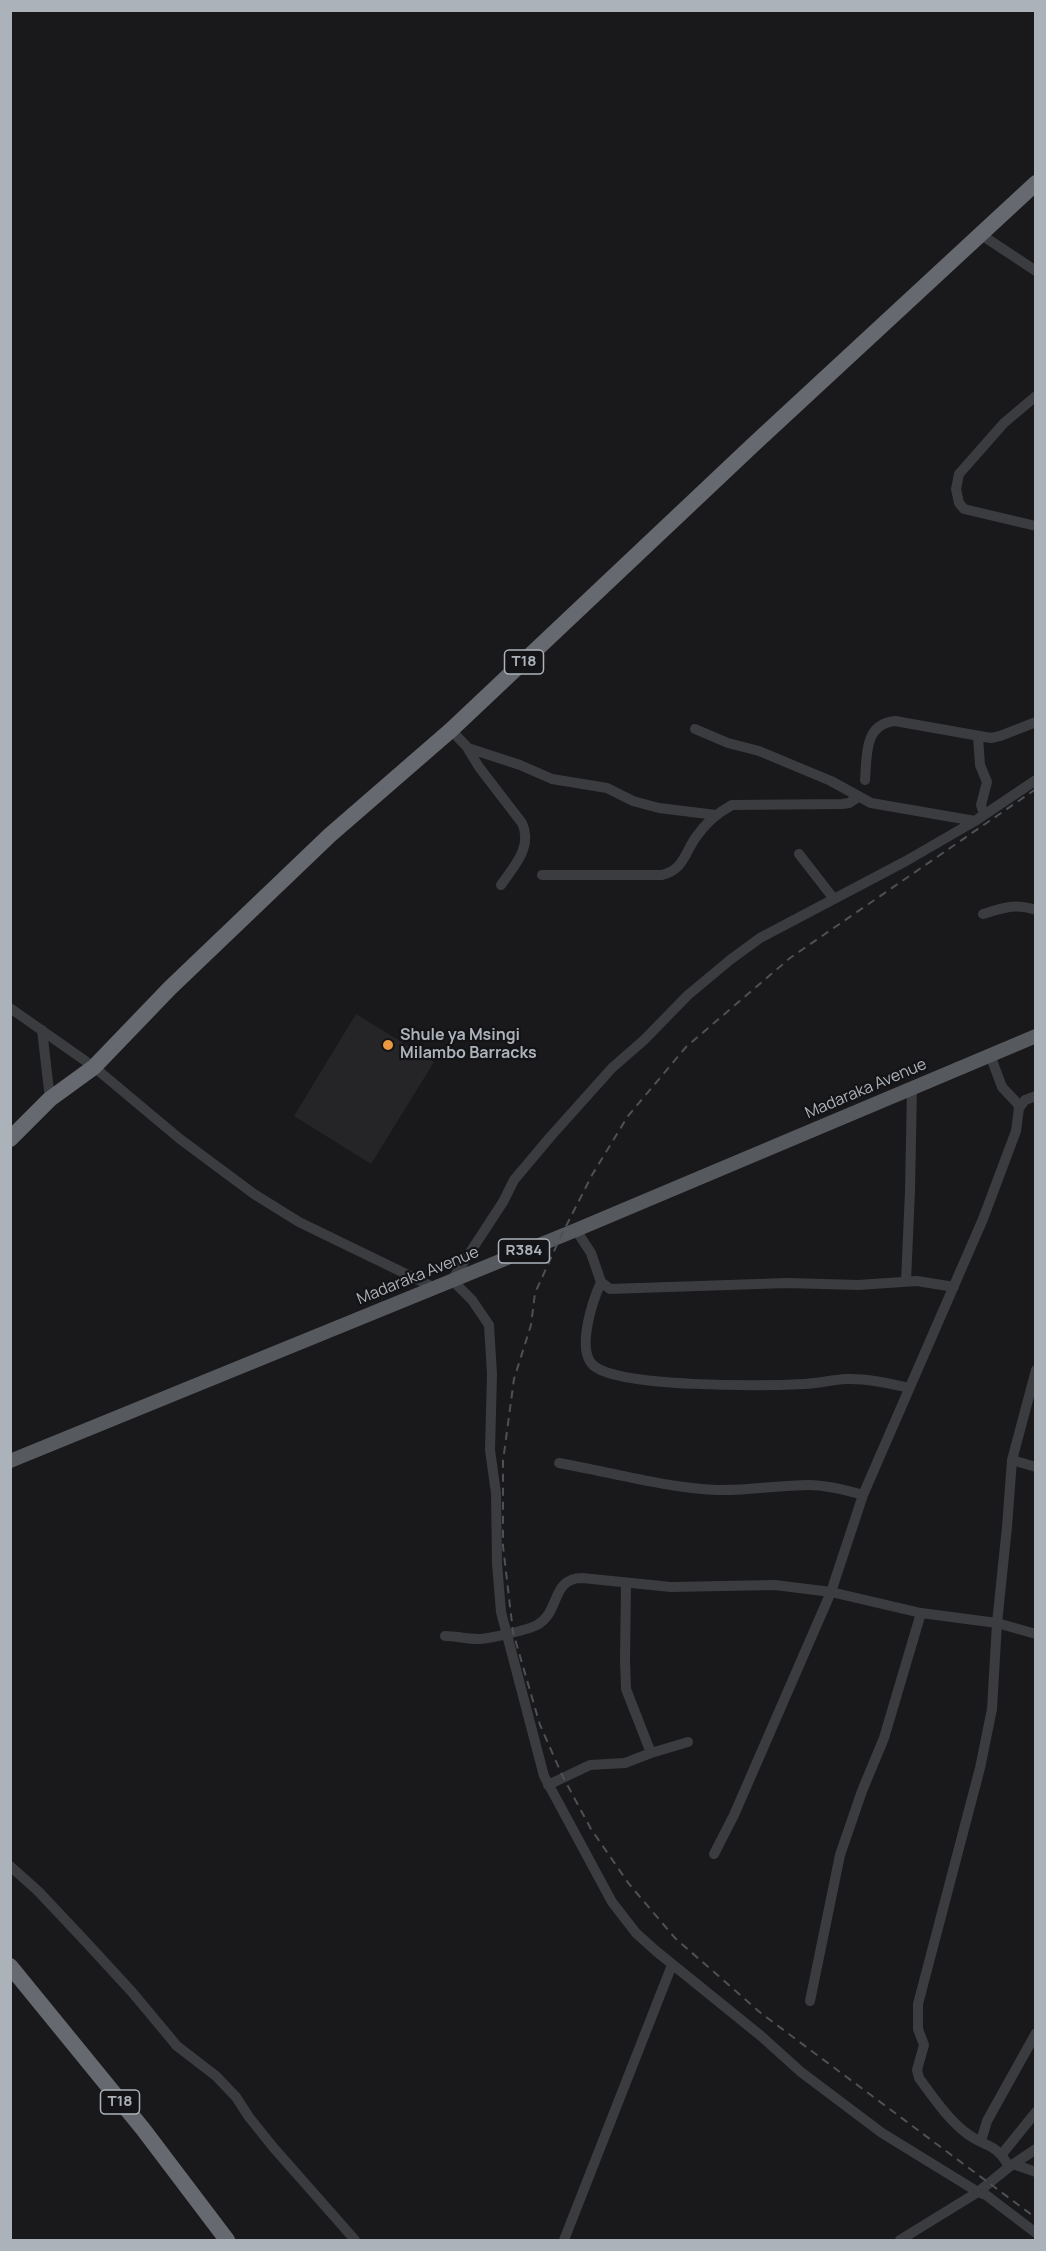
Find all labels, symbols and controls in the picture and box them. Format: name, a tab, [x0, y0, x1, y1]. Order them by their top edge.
road number: T18	[504, 650, 544, 674]
place label: Shule ya Msingi Milambo Barracks	[400, 1026, 537, 1064]
marker: Shule ya Msingi Milambo Barracks	[381, 1038, 395, 1052]
street label: Madaraka Avenue	[802, 1055, 930, 1123]
road number: R384	[498, 1239, 550, 1263]
street label: Madaraka Avenue	[354, 1243, 482, 1309]
road number: T18	[100, 2090, 140, 2114]

